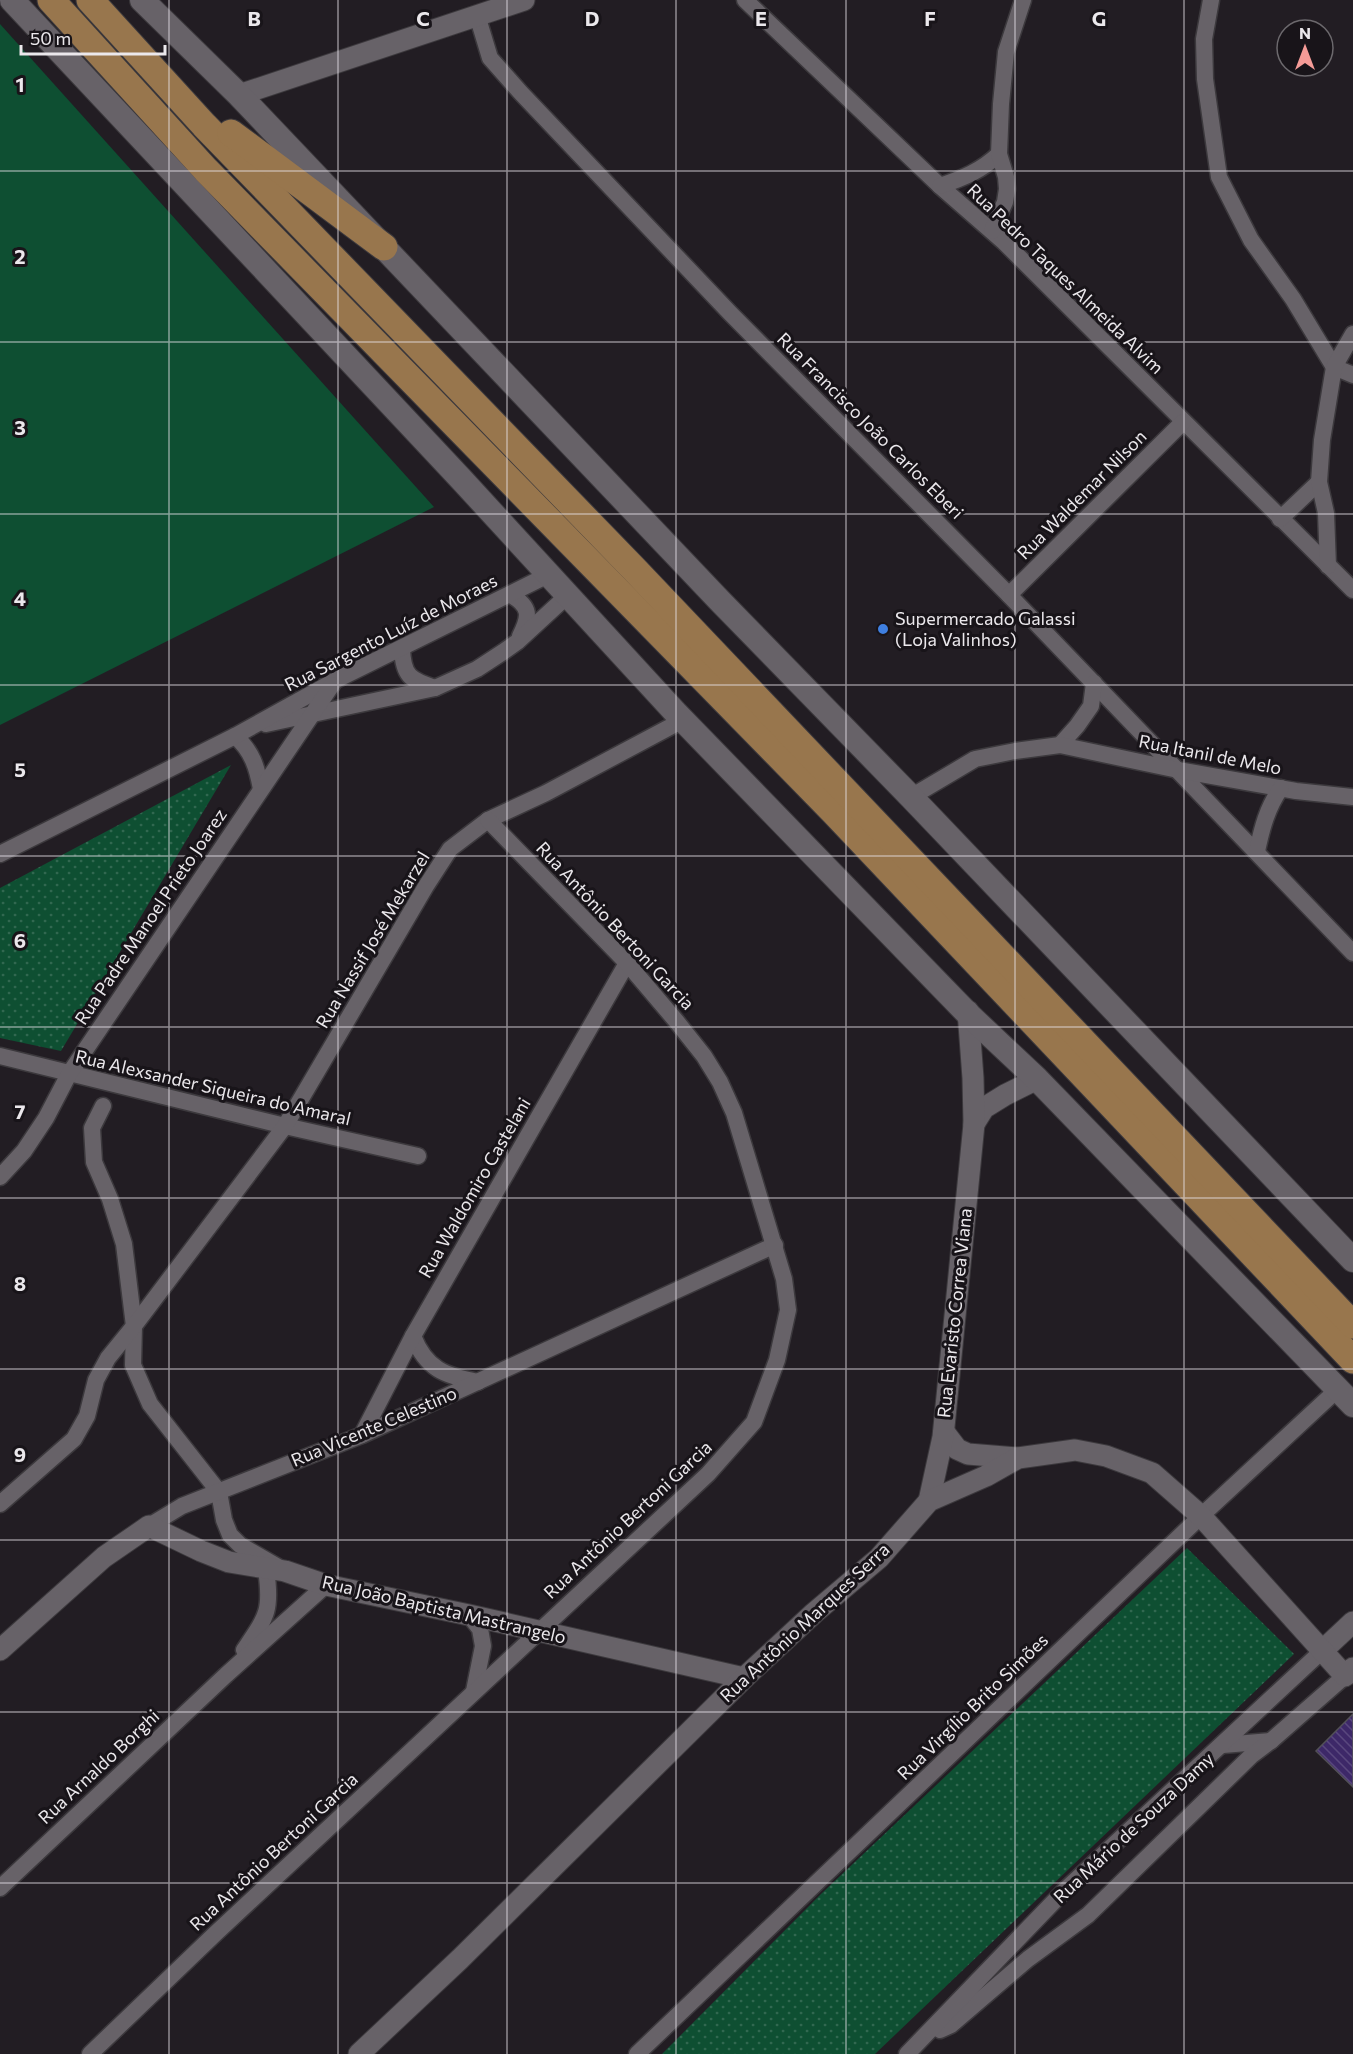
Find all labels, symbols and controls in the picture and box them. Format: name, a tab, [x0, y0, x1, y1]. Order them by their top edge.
text: B	[247, 6, 261, 30]
text: C	[416, 6, 430, 30]
text: D	[585, 6, 599, 30]
text: E	[755, 6, 767, 30]
text: F	[924, 6, 936, 30]
text: G	[1092, 6, 1106, 30]
scale bar	[21, 18, 165, 56]
north arrow	[1275, 18, 1335, 78]
text: N	[1299, 23, 1311, 42]
text: 50 m	[30, 27, 71, 49]
text: 1	[15, 72, 25, 96]
street label: Rua Pedro Taques Almeida Alvim	[963, 178, 1168, 378]
text: 2	[14, 244, 26, 268]
street label: Rua Francisco João Carlos Eberi	[773, 328, 968, 523]
text: 3	[14, 415, 26, 439]
street label: Rua Waldemar Nilson	[1012, 425, 1151, 564]
street label: Rua Sargento Luíz de Moraes	[281, 569, 501, 695]
text: 4	[14, 586, 26, 610]
place label: Supermercado Galassi (Loja Valinhos)	[895, 607, 1076, 650]
marker: Supermercado Galassi (Loja Valinhos)	[876, 622, 890, 636]
street label: Rua Itanil de Melo	[1137, 729, 1283, 779]
text: 5	[14, 757, 26, 781]
street label: Rua Padre Manoel Prieto Joarez	[70, 804, 231, 1029]
street label: Rua Antônio Bertoni Garcia	[532, 837, 699, 1014]
street label: Rua Nassif José Mekarzel	[311, 847, 434, 1032]
text: 6	[14, 928, 26, 952]
street label: Rua Alexsander Siqueira do Amaral	[73, 1045, 353, 1129]
street label: Rua Waldomiro Castelani	[414, 1093, 535, 1282]
text: 7	[15, 1099, 26, 1123]
street label: Rua Evaristo Correa Viana	[932, 1207, 976, 1419]
text: 8	[14, 1271, 26, 1295]
street label: Rua Vicente Celestino	[287, 1381, 460, 1471]
street label: Rua Antônio Bertoni Garcia	[539, 1436, 716, 1603]
text: 9	[14, 1442, 26, 1466]
street label: Rua Antônio Marques Serra	[715, 1538, 894, 1707]
street label: Rua João Baptista Mastrangelo	[320, 1570, 568, 1648]
street label: Rua Virgílio Brito Simões	[892, 1629, 1052, 1784]
street label: Rua Arnaldo Borghi	[33, 1704, 163, 1828]
street label: Rua Mário de Souza Damy	[1049, 1747, 1218, 1907]
street label: Rua Antônio Bertoni Garcia	[185, 1768, 362, 1935]

